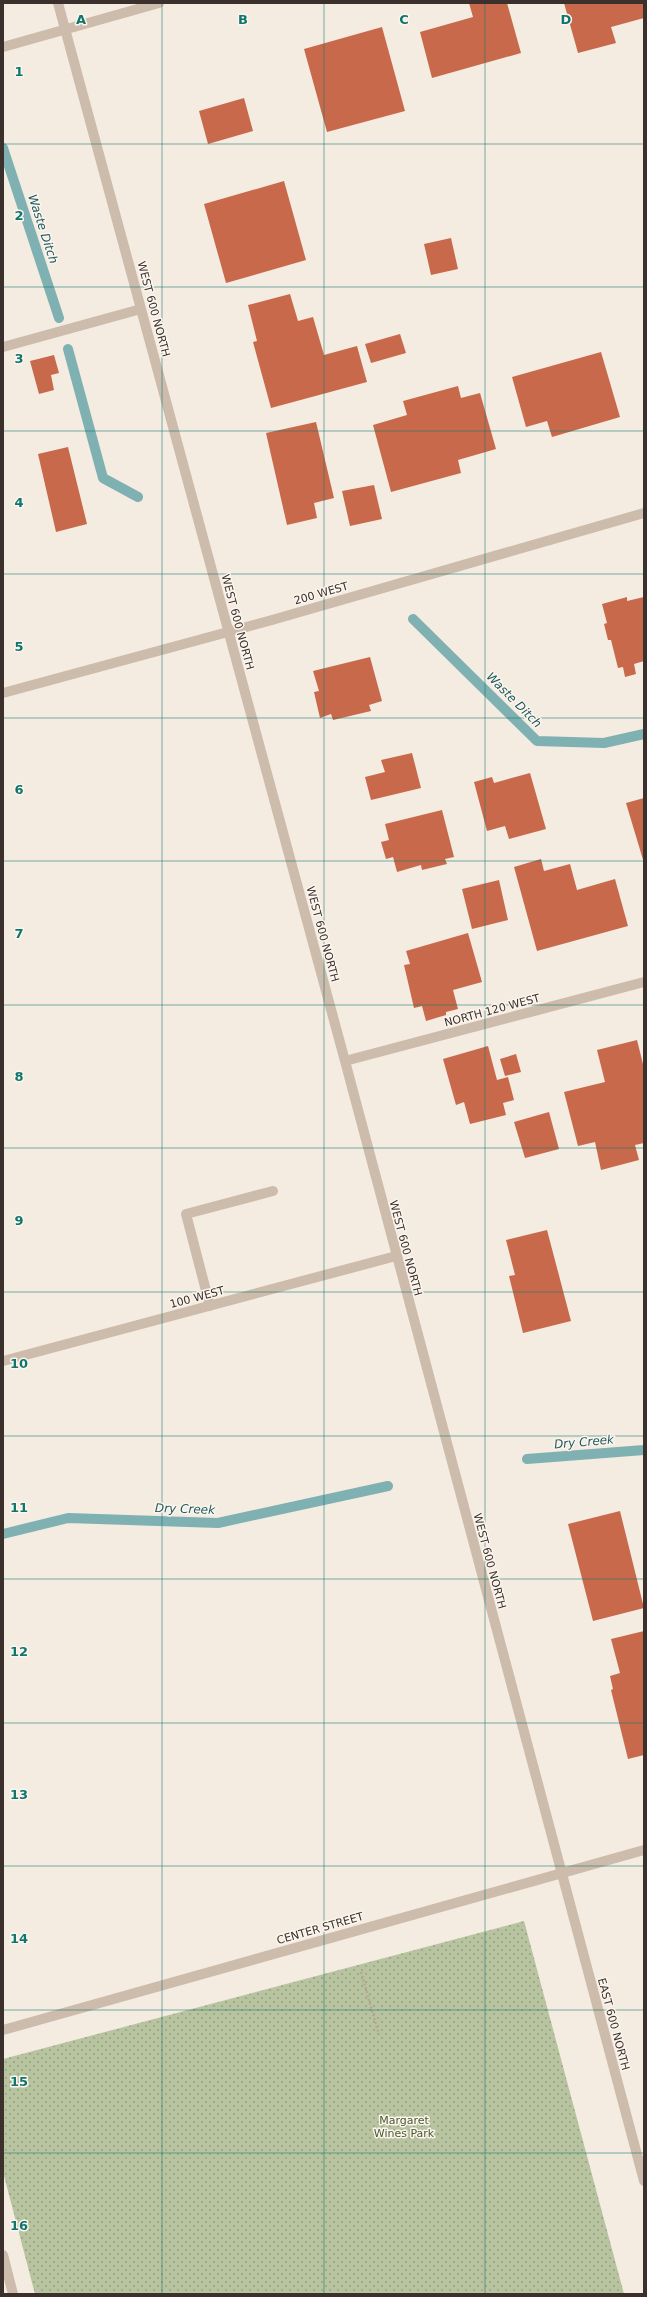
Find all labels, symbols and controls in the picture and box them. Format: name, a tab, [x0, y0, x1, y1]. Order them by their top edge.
text: A	[76, 12, 86, 27]
text: B	[238, 12, 248, 27]
text: C	[399, 12, 409, 27]
text: D	[561, 12, 572, 27]
text: 1	[14, 64, 24, 79]
water label: Waste Ditch	[25, 193, 61, 265]
text: 2	[14, 208, 24, 223]
street label: WEST 600 NORTH	[135, 260, 173, 358]
text: 3	[14, 351, 24, 366]
text: 4	[14, 495, 24, 510]
street label: WEST 600 NORTH	[219, 573, 257, 671]
street label: 200 WEST	[292, 579, 350, 607]
text: 5	[14, 639, 24, 654]
water label: Waste Ditch	[484, 670, 544, 730]
text: 6	[14, 782, 24, 797]
street label: WEST 600 NORTH	[304, 885, 342, 983]
text: 7	[14, 926, 24, 941]
street label: NORTH 120 WEST	[443, 991, 542, 1029]
text: 8	[14, 1069, 24, 1084]
street label: WEST 600 NORTH	[387, 1199, 425, 1297]
text: 9	[14, 1213, 24, 1228]
street label: 100 WEST	[168, 1284, 226, 1311]
text: 10	[10, 1356, 28, 1371]
water label: Dry Creek	[553, 1432, 616, 1452]
text: 11	[10, 1500, 28, 1515]
water label: Dry Creek	[155, 1501, 216, 1517]
street label: WEST 600 NORTH	[471, 1512, 509, 1610]
text: 12	[10, 1644, 28, 1659]
text: 13	[10, 1787, 28, 1802]
street label: CENTER STREET	[275, 1910, 365, 1947]
text: 14	[10, 1931, 28, 1946]
street label: EAST 600 NORTH	[595, 1977, 632, 2072]
text: 15	[10, 2074, 28, 2089]
park label: Margaret Wines Park	[374, 2114, 435, 2140]
text: 16	[10, 2218, 28, 2233]

